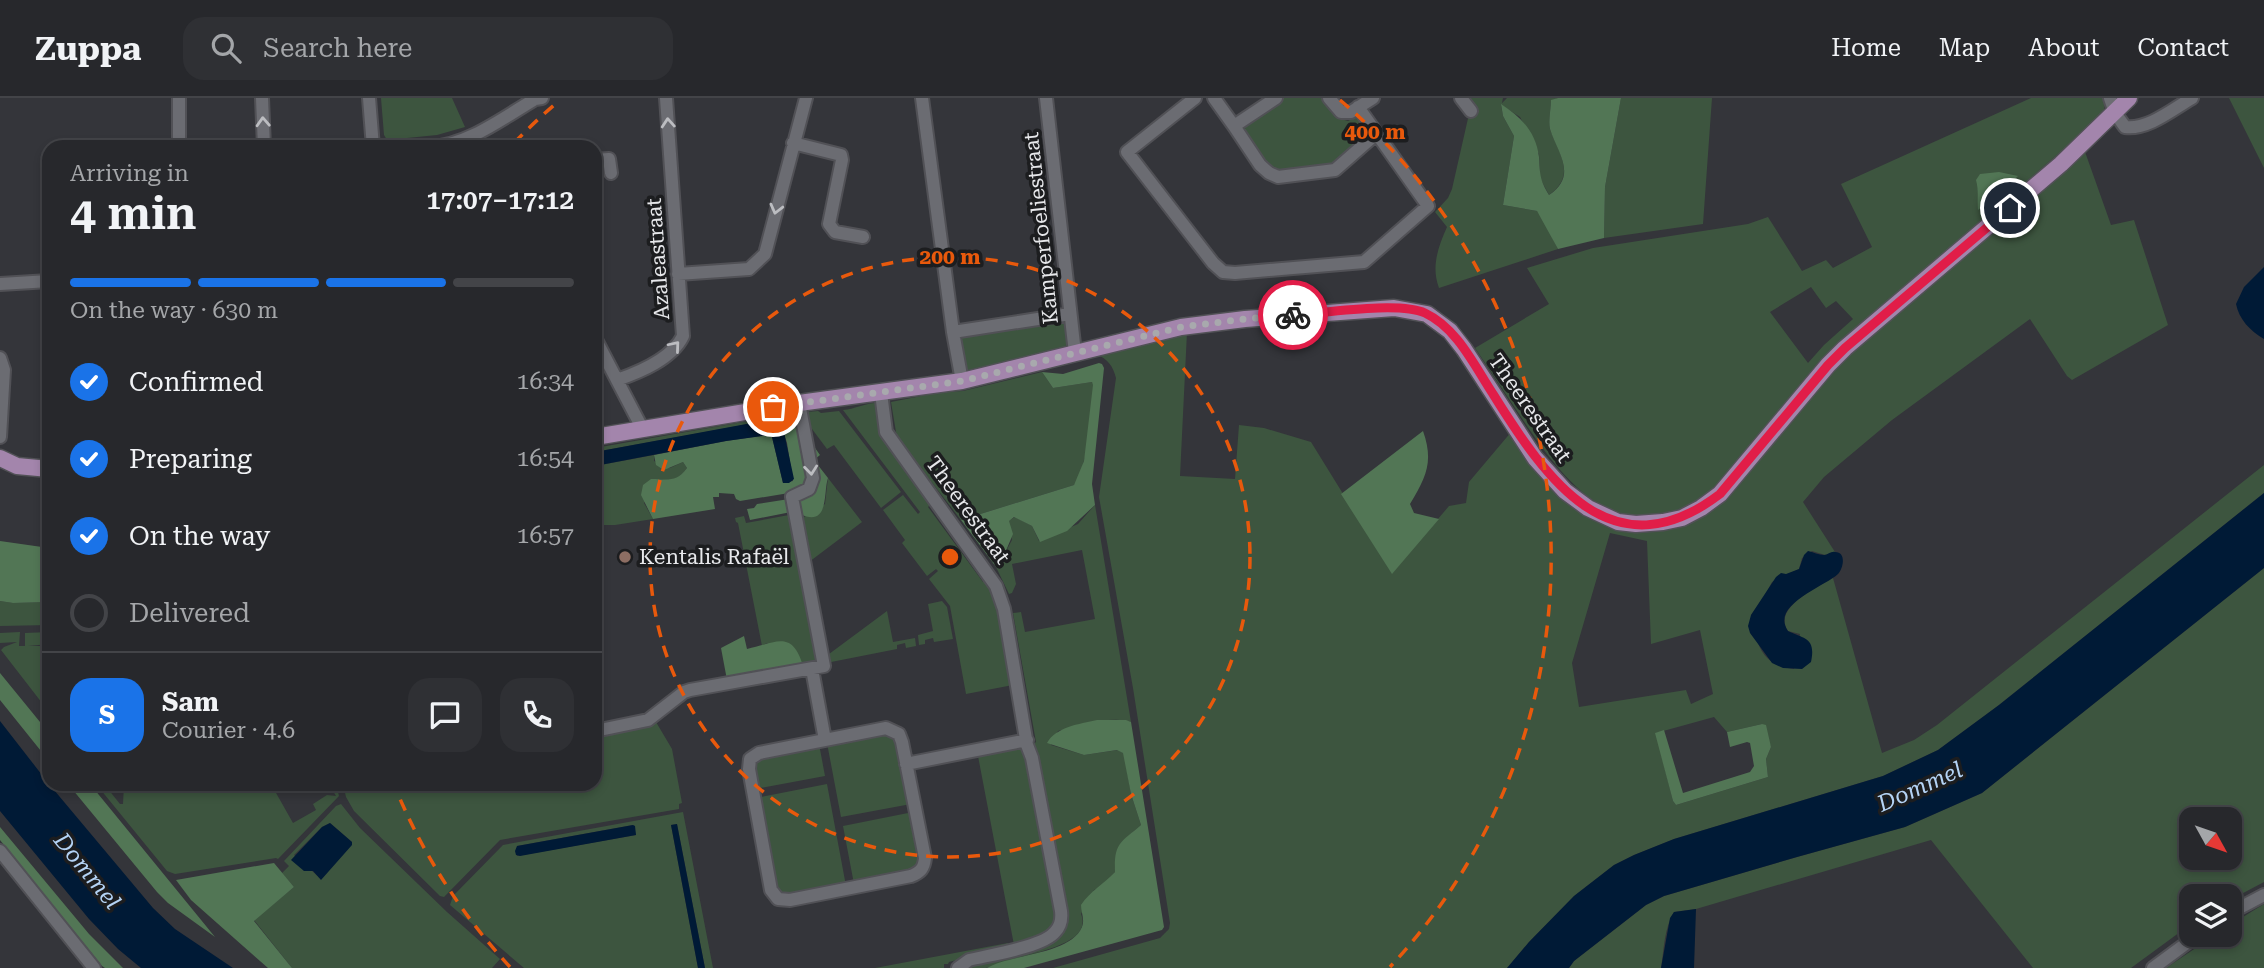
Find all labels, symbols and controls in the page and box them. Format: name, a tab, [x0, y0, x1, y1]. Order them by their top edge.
search box	[183, 17, 673, 80]
text: Zuppa	[35, 29, 141, 68]
icon: search	[207, 29, 245, 67]
text: Search here	[263, 33, 412, 63]
text: Home	[1831, 34, 1901, 62]
text: Map	[1939, 34, 1990, 62]
text: About	[2028, 34, 2099, 62]
text: Contact	[2137, 34, 2229, 62]
one-way arrow	[256, 117, 271, 128]
one-way arrow	[661, 117, 676, 128]
text: 400 m	[1345, 120, 1405, 144]
street label: Kamperfoeliestraat	[1019, 131, 1063, 325]
text: Arriving in	[70, 160, 189, 187]
pin	[1980, 178, 2040, 238]
text: 17:07–17:12	[426, 185, 574, 215]
text: 4 min	[70, 186, 197, 240]
icon: home	[1991, 189, 2029, 227]
street label: Azaleastraat	[642, 197, 674, 321]
one-way arrow	[770, 203, 784, 215]
text: 200 m	[920, 245, 980, 269]
courier	[1258, 280, 1328, 350]
icon: bike	[1274, 296, 1312, 334]
text: On the way · 630 m	[70, 297, 278, 324]
one-way arrow	[666, 341, 679, 354]
street label: Theerestraat	[1484, 349, 1576, 467]
icon: check	[70, 363, 108, 401]
text: Confirmed	[129, 367, 264, 397]
text: 16:34	[517, 368, 574, 395]
pin	[743, 377, 803, 437]
icon: bag	[754, 388, 792, 426]
icon: check	[70, 440, 108, 478]
text: Preparing	[129, 444, 252, 474]
text: 16:54	[517, 445, 574, 472]
street label: Theerestraat	[921, 452, 1015, 569]
one-way arrow	[803, 465, 818, 476]
icon: check	[70, 517, 108, 555]
text: On the way	[129, 521, 270, 551]
text: 16:57	[517, 522, 574, 549]
place label: Kentalis Rafaël	[639, 545, 790, 569]
centre of rings	[938, 545, 962, 569]
marker: Kentalis Rafaël	[617, 549, 633, 565]
text: Delivered	[129, 598, 250, 628]
button: chat	[408, 678, 482, 752]
button: phone	[500, 678, 574, 752]
text: Sam	[162, 687, 219, 717]
text: S	[99, 700, 115, 730]
text: Courier · 4.6	[162, 717, 295, 744]
water label: Dommel	[1872, 756, 1967, 818]
north arrow	[2179, 807, 2242, 870]
map controls	[2179, 807, 2242, 947]
water label: Dommel	[47, 827, 126, 915]
button: layers	[2179, 884, 2242, 947]

